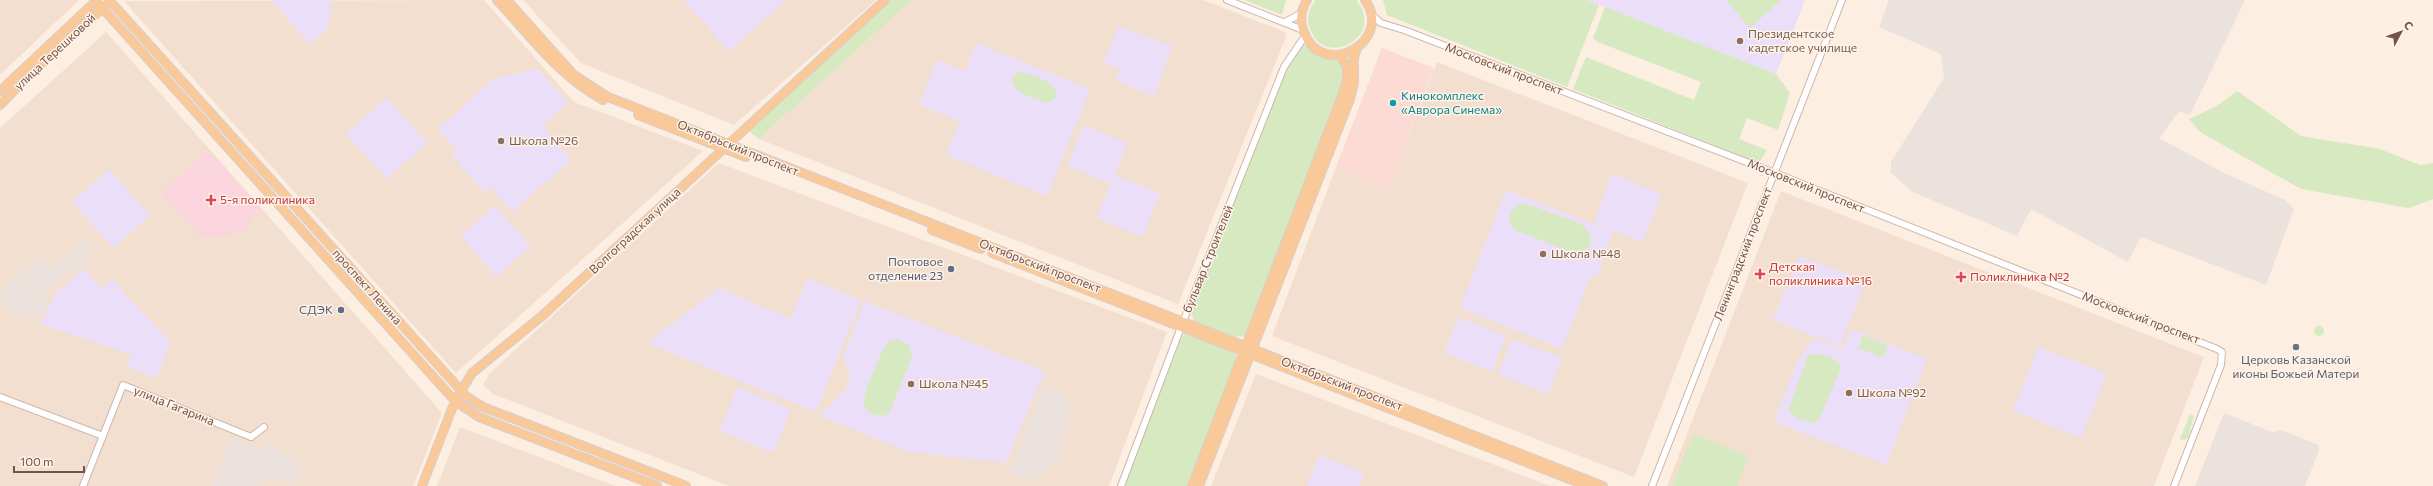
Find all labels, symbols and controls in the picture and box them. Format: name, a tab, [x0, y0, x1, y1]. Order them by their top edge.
street label: улица Терешковой	[11, 10, 98, 92]
north arrow	[2381, 12, 2421, 52]
text: С	[2402, 18, 2417, 33]
place label: Президентское кадетское училище	[1748, 26, 1857, 54]
marker: Президентское кадетское училище	[1735, 36, 1745, 46]
street label: Московский проспект	[1444, 39, 1565, 97]
place label: Кинокомплекс «Аврора Синема»	[1401, 88, 1502, 116]
marker: Кинокомплекс «Аврора Синема»	[1388, 98, 1398, 108]
street label: Октябрьский проспект	[676, 116, 801, 178]
place label: Школа №26	[509, 133, 578, 147]
marker: Школа №26	[496, 136, 506, 146]
street label: Московский проспект	[1746, 155, 1867, 215]
street label: Волгоградская улица	[586, 184, 683, 276]
street label: Ленинградский проспект	[1710, 185, 1774, 322]
place label: 5-я поликлиника	[220, 192, 315, 206]
marker: 5-я поликлиника	[205, 194, 217, 206]
street label: бульвар Строителей	[1179, 203, 1235, 314]
street label: Октябрьский проспект	[978, 235, 1104, 295]
street label: проспект Ленина	[330, 246, 405, 327]
place label: Школа №48	[1551, 246, 1621, 260]
marker: Школа №48	[1538, 249, 1548, 259]
place label: Почтовое отделение 23	[868, 254, 943, 282]
place label: Детская поликлиника №16	[1769, 259, 1872, 287]
marker: Почтовое отделение 23	[946, 264, 956, 274]
marker: Детская поликлиника №16	[1754, 268, 1766, 280]
place label: Поликлиника №2	[1970, 269, 2070, 283]
marker: Поликлиника №2	[1955, 271, 1967, 283]
street label: Московский проспект	[2081, 288, 2202, 346]
place label: СДЭК	[299, 302, 333, 316]
marker: СДЭК	[336, 305, 346, 315]
marker: Церковь Казанской иконы Божьей Матери	[2291, 342, 2301, 352]
place label: Церковь Казанской иконы Божьей Матери	[2232, 352, 2360, 380]
street label: Октябрьский проспект	[1280, 353, 1406, 413]
place label: Школа №45	[919, 376, 988, 390]
marker: Школа №45	[906, 379, 916, 389]
street label: улица Гагарина	[132, 383, 217, 428]
place label: Школа №92	[1857, 385, 1927, 399]
marker: Школа №92	[1844, 388, 1854, 398]
scale bar	[14, 448, 84, 474]
text: 100 m	[20, 454, 54, 468]

